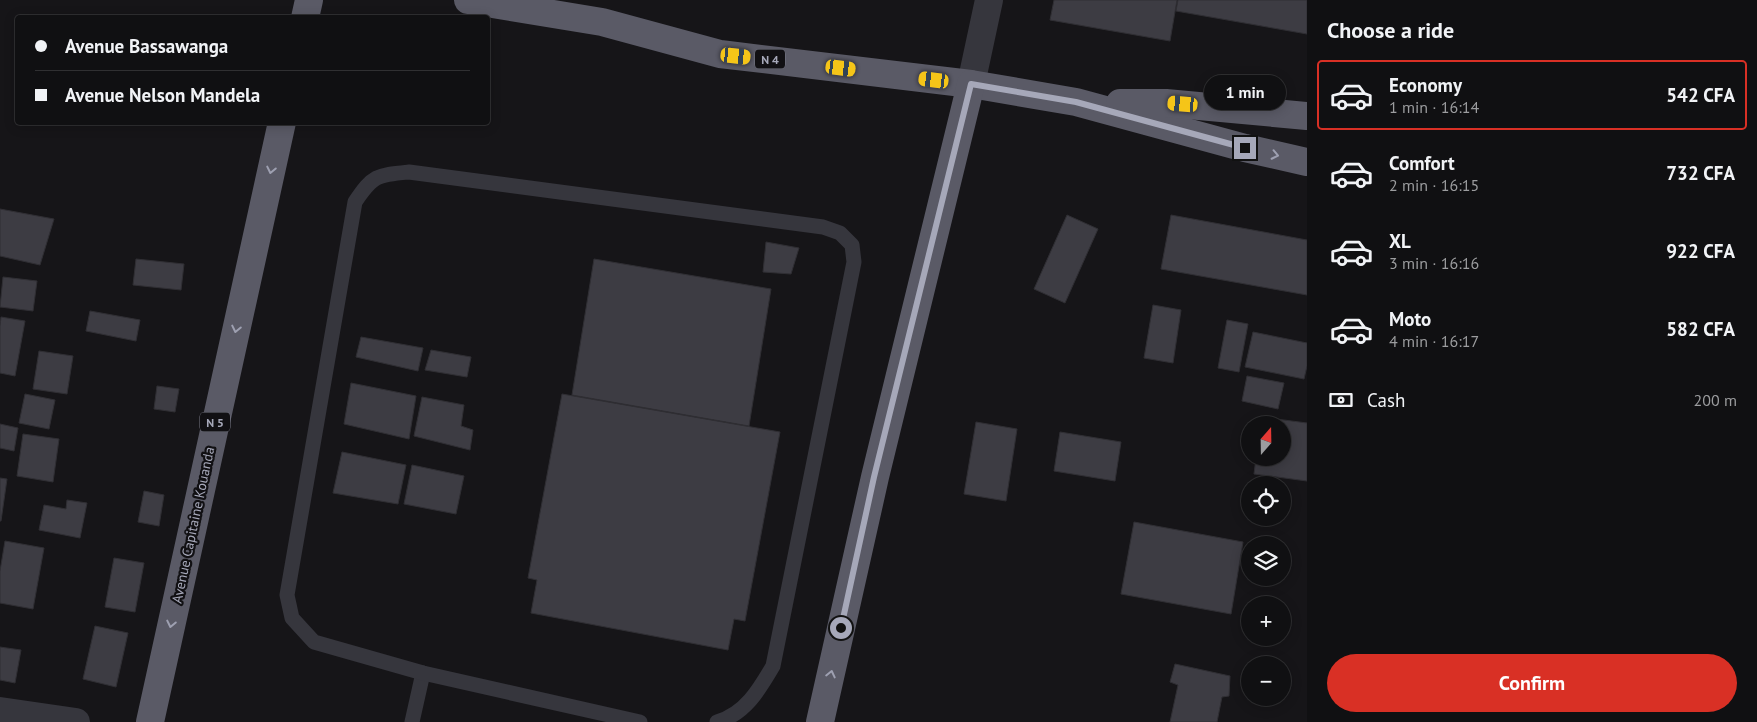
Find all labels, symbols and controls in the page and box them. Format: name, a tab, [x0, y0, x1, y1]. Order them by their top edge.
text: Choose a ride	[1327, 16, 1454, 44]
text: Avenue Bassawanga	[65, 34, 228, 58]
car	[720, 47, 751, 65]
road number: N 4	[755, 50, 785, 68]
car	[825, 59, 856, 77]
car	[918, 71, 949, 89]
icon: car	[1329, 73, 1374, 118]
text: Economy	[1389, 73, 1462, 97]
callout: 1 min	[1204, 76, 1286, 110]
text: 1 min	[1225, 82, 1265, 102]
text: Avenue Nelson Mandela	[65, 83, 260, 107]
text: 542 CFA	[1666, 83, 1735, 107]
car	[1167, 95, 1198, 113]
text: 1 min · 16:14	[1389, 97, 1479, 117]
route end	[1234, 137, 1256, 159]
one-way arrow	[1271, 149, 1279, 159]
icon: car	[1329, 151, 1374, 196]
text: Comfort	[1389, 151, 1455, 175]
text: 732 CFA	[1666, 161, 1735, 185]
one-way arrow	[266, 166, 277, 175]
text: 2 min · 16:15	[1389, 175, 1479, 195]
icon: car	[1329, 229, 1374, 274]
text: XL	[1389, 229, 1411, 253]
text: 922 CFA	[1666, 239, 1735, 263]
text: 3 min · 16:16	[1389, 253, 1479, 273]
icon: car	[1329, 307, 1374, 352]
text: Moto	[1389, 307, 1431, 331]
text: 582 CFA	[1666, 317, 1735, 341]
one-way arrow	[231, 324, 242, 333]
text: 4 min · 16:17	[1389, 331, 1479, 351]
icon: cash	[1327, 386, 1355, 414]
text: Cash	[1367, 388, 1405, 412]
text: 200 m	[1694, 390, 1737, 410]
road number: N 5	[200, 412, 230, 432]
north arrow	[1241, 416, 1291, 466]
map controls	[1241, 416, 1291, 706]
street label: Avenue Capitaine Kouanda	[168, 445, 218, 605]
button: locate	[1241, 476, 1291, 526]
button: layers	[1241, 536, 1291, 586]
button: +	[1241, 596, 1291, 646]
route start	[830, 617, 852, 639]
one-way arrow	[166, 620, 177, 629]
button: Confirm	[1327, 654, 1737, 712]
button: −	[1241, 656, 1291, 706]
one-way arrow	[825, 670, 835, 679]

